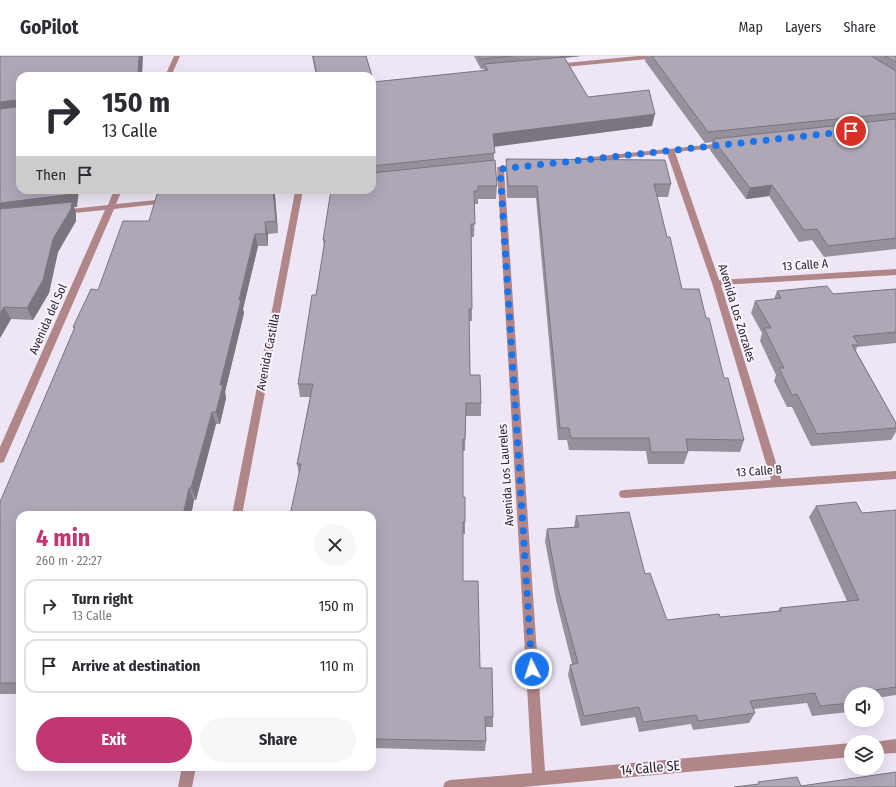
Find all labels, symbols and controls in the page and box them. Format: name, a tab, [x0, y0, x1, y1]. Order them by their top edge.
text: GoPilot	[20, 16, 79, 39]
text: Map	[739, 19, 763, 36]
text: Layers	[785, 19, 821, 36]
text: Share	[843, 19, 876, 36]
text: 150 m	[102, 86, 170, 119]
icon: right	[36, 88, 88, 140]
pin	[834, 114, 868, 148]
text: 13 Calle	[102, 120, 157, 142]
icon: arrive	[840, 120, 862, 142]
icon: arrive	[74, 164, 96, 186]
text: Then	[36, 166, 66, 184]
street label: 13 Calle A	[782, 256, 829, 274]
street label: Avenida Los Zorzales	[715, 262, 759, 364]
street label: Avenida del Sol	[26, 282, 70, 356]
street label: Avenida Castilla	[254, 312, 282, 392]
street label: Avenida Los Laureles	[495, 423, 517, 527]
street label: 13 Calle B	[735, 462, 783, 480]
text: 4 min	[36, 524, 90, 552]
button: close	[314, 524, 356, 566]
text: 260 m · 22:27	[36, 553, 102, 568]
text: Turn right	[72, 590, 133, 608]
icon: right	[38, 595, 60, 617]
text: 150 m	[318, 597, 354, 615]
text: 13 Calle	[72, 608, 112, 623]
position arrow	[511, 648, 553, 690]
icon: arrive	[38, 655, 60, 677]
text: Arrive at destination	[72, 657, 200, 675]
text: 110 m	[320, 657, 354, 675]
map controls	[844, 687, 884, 775]
button: sound	[844, 687, 884, 727]
button: Exit	[36, 717, 192, 763]
button: Share	[200, 717, 356, 763]
button: layers	[844, 735, 884, 775]
street label: 14 Calle SE	[619, 757, 681, 779]

